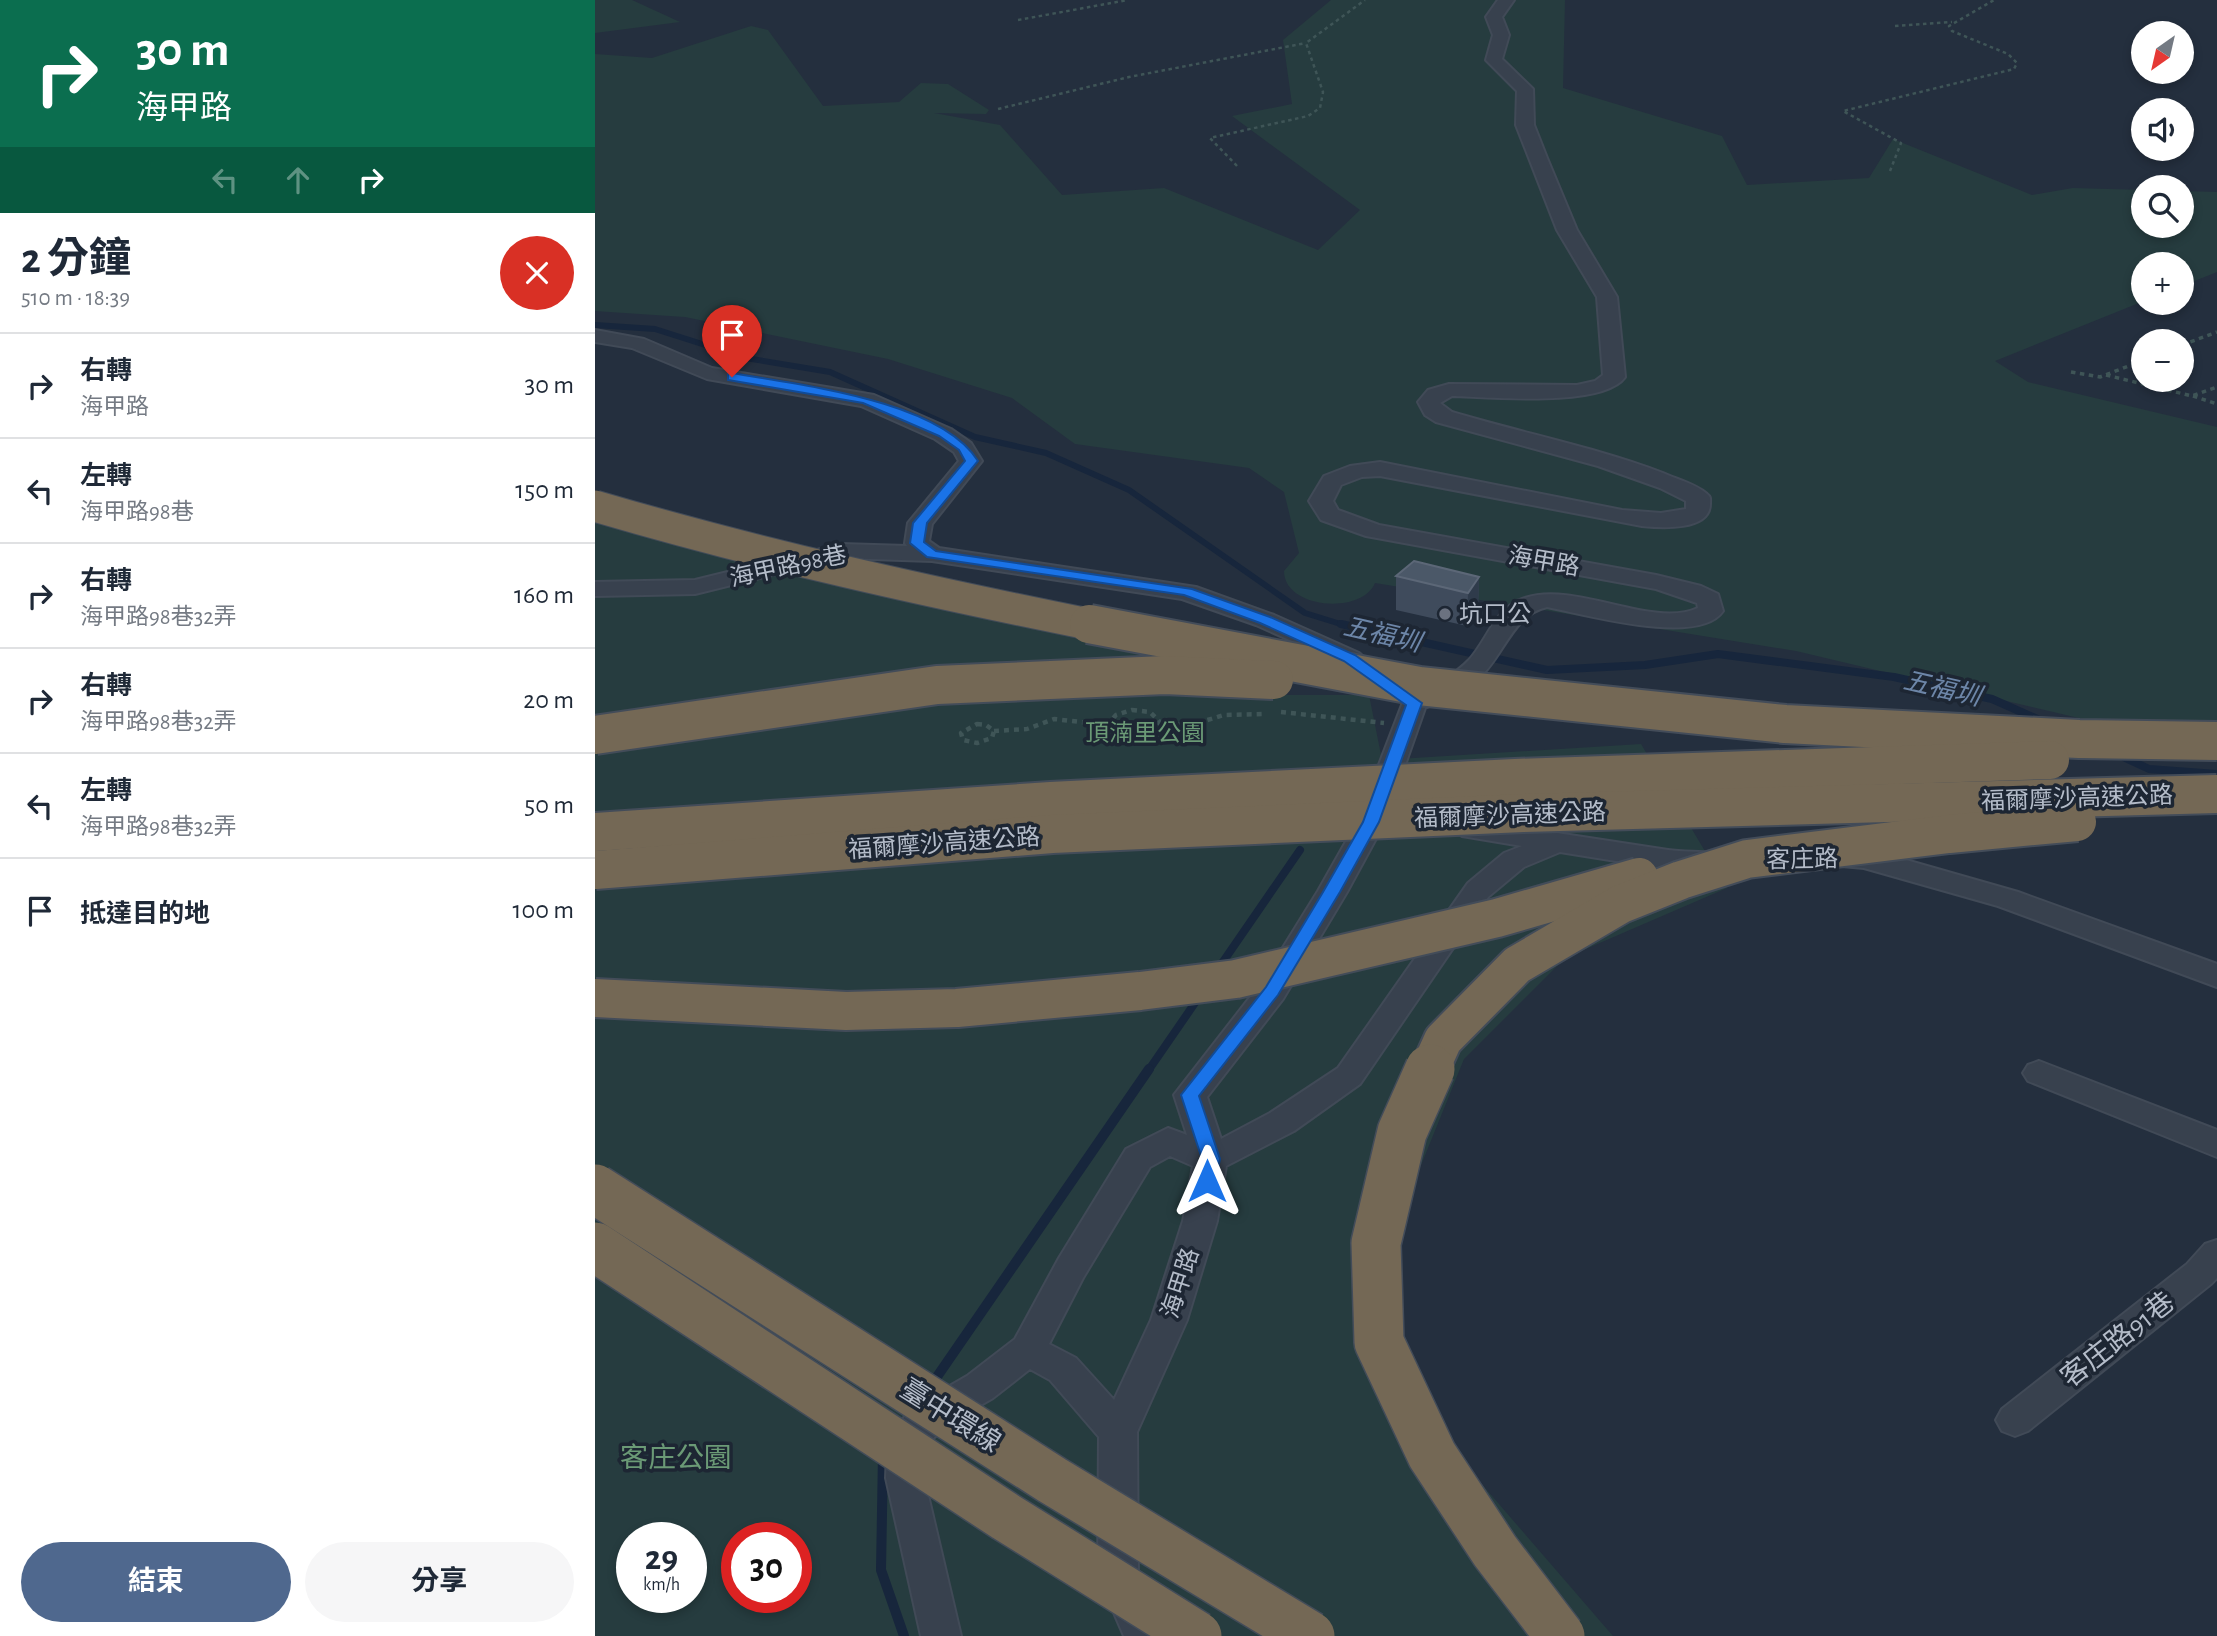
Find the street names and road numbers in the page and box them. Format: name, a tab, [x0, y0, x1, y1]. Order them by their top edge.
street label: 海甲路98巷	[727, 541, 849, 591]
street label: 海甲路	[1506, 542, 1582, 580]
street label: 福爾摩沙高速公路	[1981, 782, 2173, 814]
street label: 福爾摩沙高速公路	[1414, 799, 1606, 831]
street label: 福爾摩沙高速公路	[847, 823, 1041, 863]
street label: 客庄路	[1766, 845, 1838, 873]
street label: 海甲路	[1157, 1245, 1203, 1321]
street label: 客庄路91巷	[2055, 1286, 2180, 1393]
street label: 臺中環線	[895, 1373, 1006, 1458]

